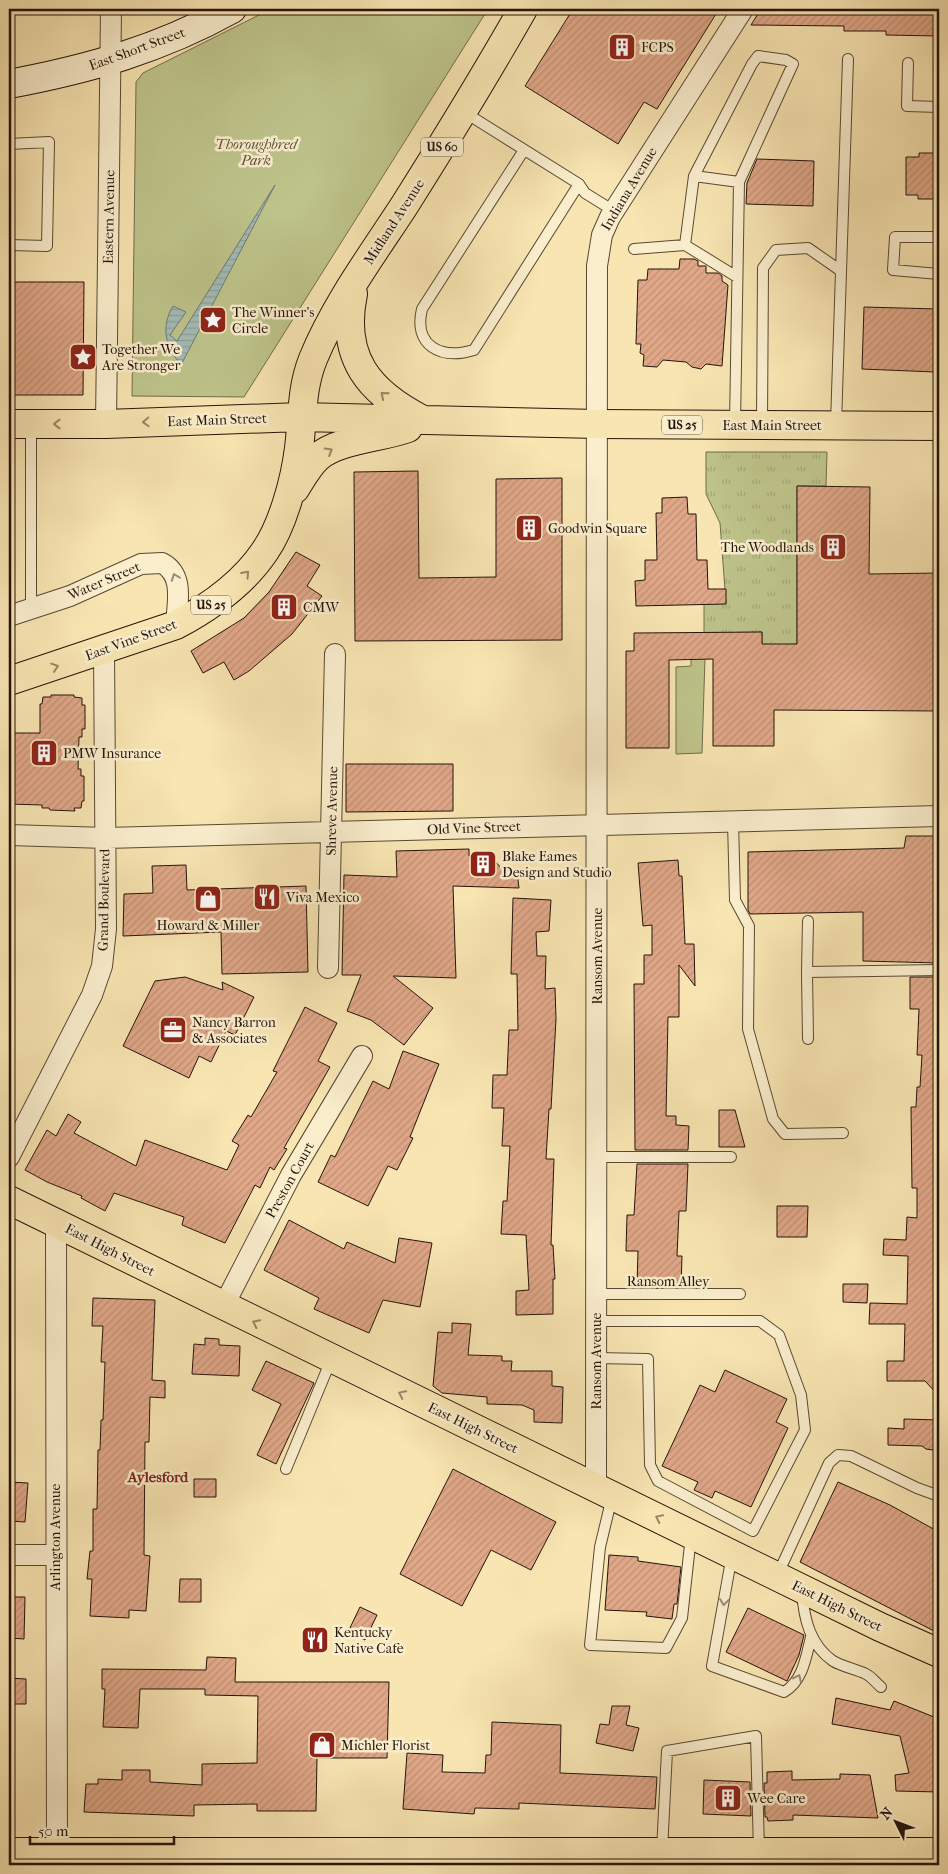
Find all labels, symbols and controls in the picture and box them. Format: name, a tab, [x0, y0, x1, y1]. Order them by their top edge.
street label: East Short Street	[87, 24, 187, 74]
building icon: FCPS	[607, 32, 637, 62]
place label: FCPS	[641, 39, 674, 56]
park label: Thoroughbred Park	[215, 136, 299, 169]
road number: US 60	[421, 138, 463, 156]
street label: Indiana Avenue	[597, 144, 661, 234]
street label: Eastern Avenue	[100, 170, 118, 264]
street label: Midland Avenue	[360, 176, 428, 268]
place label: The Winner's Circle	[232, 304, 314, 337]
place icon: The Winner's Circle	[198, 305, 228, 335]
place label: Together We Are Stronger	[101, 341, 181, 374]
place icon: Together We Are Stronger	[68, 342, 98, 372]
one-way arrow	[381, 392, 390, 401]
street label: East Main Street	[167, 410, 267, 430]
road number: US 25	[662, 416, 702, 434]
one-way arrow	[142, 417, 150, 428]
street label: East Main Street	[722, 417, 822, 434]
one-way arrow	[53, 419, 60, 429]
one-way arrow	[323, 447, 332, 457]
building icon: Goodwin Square	[514, 513, 544, 543]
place label: Goodwin Square	[548, 520, 647, 537]
building icon: The Woodlands	[818, 532, 848, 562]
place label: The Woodlands	[721, 539, 814, 556]
street label: Water Street	[64, 558, 143, 604]
one-way arrow	[240, 571, 249, 580]
one-way arrow	[171, 573, 181, 582]
building icon: CMW	[269, 592, 299, 622]
road number: US 25	[191, 596, 231, 614]
place label: CMW	[303, 599, 340, 616]
street label: East Vine Street	[83, 616, 179, 664]
one-way arrow	[51, 662, 59, 672]
building icon: PMW Insurance	[29, 738, 59, 768]
place label: PMW Insurance	[63, 745, 161, 762]
street label: Shreve Avenue	[323, 766, 341, 856]
street label: Old Vine Street	[427, 818, 521, 838]
street label: Grand Boulevard	[95, 848, 113, 951]
place label: Blake Eames Design and Studio	[502, 848, 612, 881]
building icon: Blake Eames Design and Studio	[468, 849, 498, 879]
restaurant icon: Viva Mexico	[252, 882, 282, 912]
shop icon: Howard & Miller	[193, 884, 223, 914]
place label: Viva Mexico	[285, 889, 359, 906]
street label: Ransom Avenue	[589, 907, 606, 1005]
place label: Howard & Miller	[157, 917, 259, 934]
place label: Nancy Barron & Associates	[192, 1014, 276, 1047]
office icon: Nancy Barron & Associates	[158, 1015, 188, 1045]
street label: Preston Court	[262, 1139, 318, 1221]
street label: East High Street	[62, 1220, 158, 1280]
street label: Ransom Alley	[627, 1273, 710, 1290]
street label: Ransom Avenue	[588, 1312, 605, 1410]
one-way arrow	[252, 1319, 261, 1329]
one-way arrow	[398, 1390, 407, 1400]
street label: East High Street	[425, 1399, 521, 1457]
district label: Aylesford	[127, 1468, 189, 1486]
street label: Arlington Avenue	[47, 1483, 64, 1592]
one-way arrow	[655, 1514, 664, 1524]
street label: East High Street	[789, 1577, 885, 1635]
one-way arrow	[719, 1599, 730, 1607]
place label: Kentucky Native Cafe	[334, 1624, 404, 1657]
restaurant icon: Kentucky Native Cafe	[300, 1625, 330, 1655]
one-way arrow	[792, 1674, 802, 1683]
shop icon: Michler Florist	[307, 1730, 337, 1760]
place label: Michler Florist	[341, 1737, 430, 1754]
building icon: Wee Care	[713, 1783, 743, 1813]
place label: Wee Care	[746, 1790, 805, 1807]
north arrow	[870, 1796, 920, 1846]
text: N	[877, 1804, 897, 1823]
scale bar	[30, 1814, 174, 1846]
text: 50 m	[38, 1822, 69, 1840]

